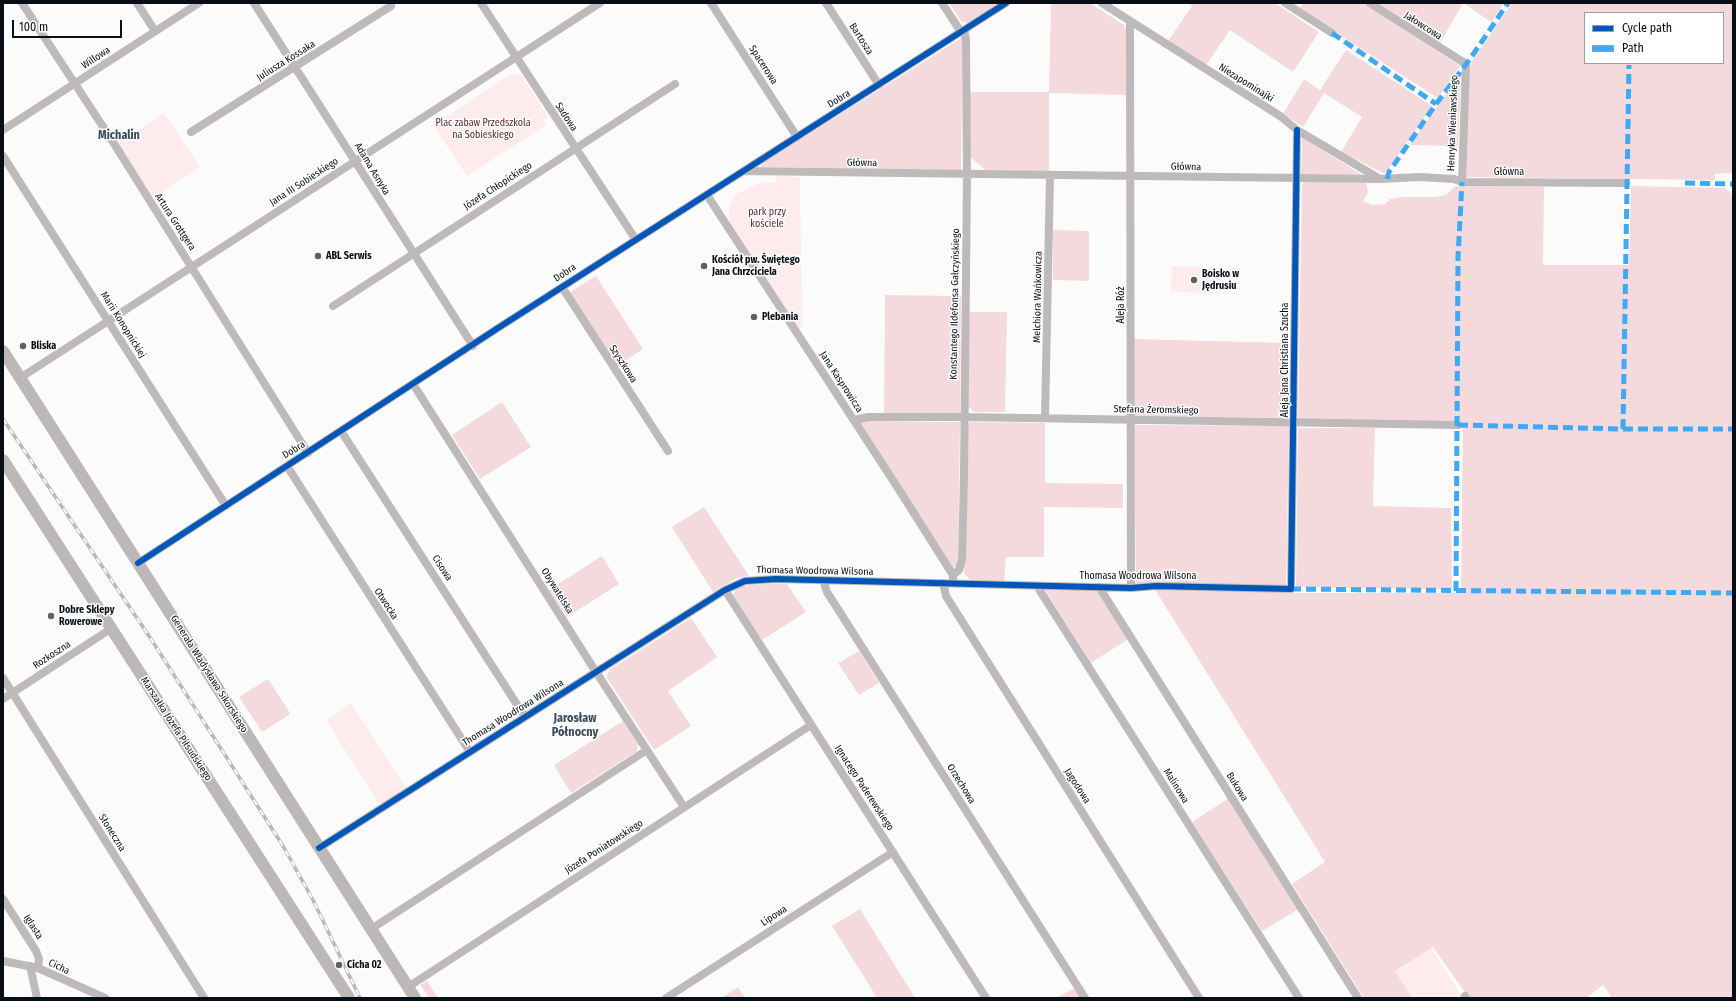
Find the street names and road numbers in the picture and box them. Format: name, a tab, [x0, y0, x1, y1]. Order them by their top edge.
street label: Jałowcowa	[1402, 9, 1444, 43]
street label: Bartosza	[846, 21, 876, 57]
street label: Juliusza Kossaka	[254, 38, 318, 84]
street label: Spacerowa	[746, 43, 780, 87]
street label: Willowa	[79, 44, 113, 72]
street label: Niezapominajki	[1216, 61, 1276, 105]
street label: Henryka Wieniawskiego	[1445, 75, 1461, 171]
street label: Dobra	[825, 87, 853, 111]
street label: Sadowa	[552, 100, 580, 134]
street label: Adama Asnyka	[352, 141, 392, 197]
street label: Jana III Sobieskiego	[267, 155, 341, 209]
street label: Główna	[847, 157, 877, 169]
street label: Józefa Chłopickiego	[462, 159, 534, 213]
street label: Główna	[1171, 161, 1201, 173]
street label: Główna	[1494, 166, 1524, 178]
street label: Artura Grottgera	[152, 191, 198, 253]
street label: Konstantego Ildefonsa Gałczyńskiego	[948, 228, 962, 380]
street label: Melchiora Wańkowicza	[1031, 251, 1045, 343]
street label: Dobra	[551, 261, 579, 285]
street label: Aleja Róż	[1115, 287, 1127, 323]
street label: Marii Konopnickiej	[98, 290, 148, 360]
street label: Aleja Jana Christiana Szucha	[1279, 303, 1291, 417]
street label: Szyszkowa	[606, 343, 640, 385]
street label: Jana Kasprowicza	[817, 349, 865, 415]
street label: Stefana Żeromskiego	[1113, 403, 1199, 417]
street label: Dobra	[280, 438, 308, 462]
street label: Cisowa	[429, 553, 455, 583]
street label: Thomasa Woodrowa Wilsona	[756, 564, 874, 578]
street label: Obywatelska	[538, 566, 576, 616]
street label: Thomasa Woodrowa Wilsona	[1080, 570, 1196, 582]
street label: Otwocka	[371, 586, 401, 622]
street label: Generała Władysława Sikorskiego	[168, 613, 250, 735]
street label: Rozkoszna	[31, 638, 73, 672]
street label: Marszałka Józefa Piłsudskiego	[138, 675, 214, 783]
street label: Thomasa Woodrowa Wilsona	[460, 677, 566, 749]
street label: Ignacego Paderewskiego	[832, 743, 896, 833]
street label: Orzechowa	[944, 762, 978, 806]
street label: Jagodowa	[1061, 766, 1093, 806]
street label: Malinowa	[1161, 766, 1191, 806]
street label: Bukowa	[1223, 770, 1251, 804]
street label: Słoneczna	[96, 812, 128, 854]
street label: Józefa Poniatowskiego	[563, 817, 645, 877]
street label: Lipowa	[759, 903, 789, 929]
street label: Iglasta	[21, 912, 45, 942]
street label: Cicha	[46, 957, 72, 977]

